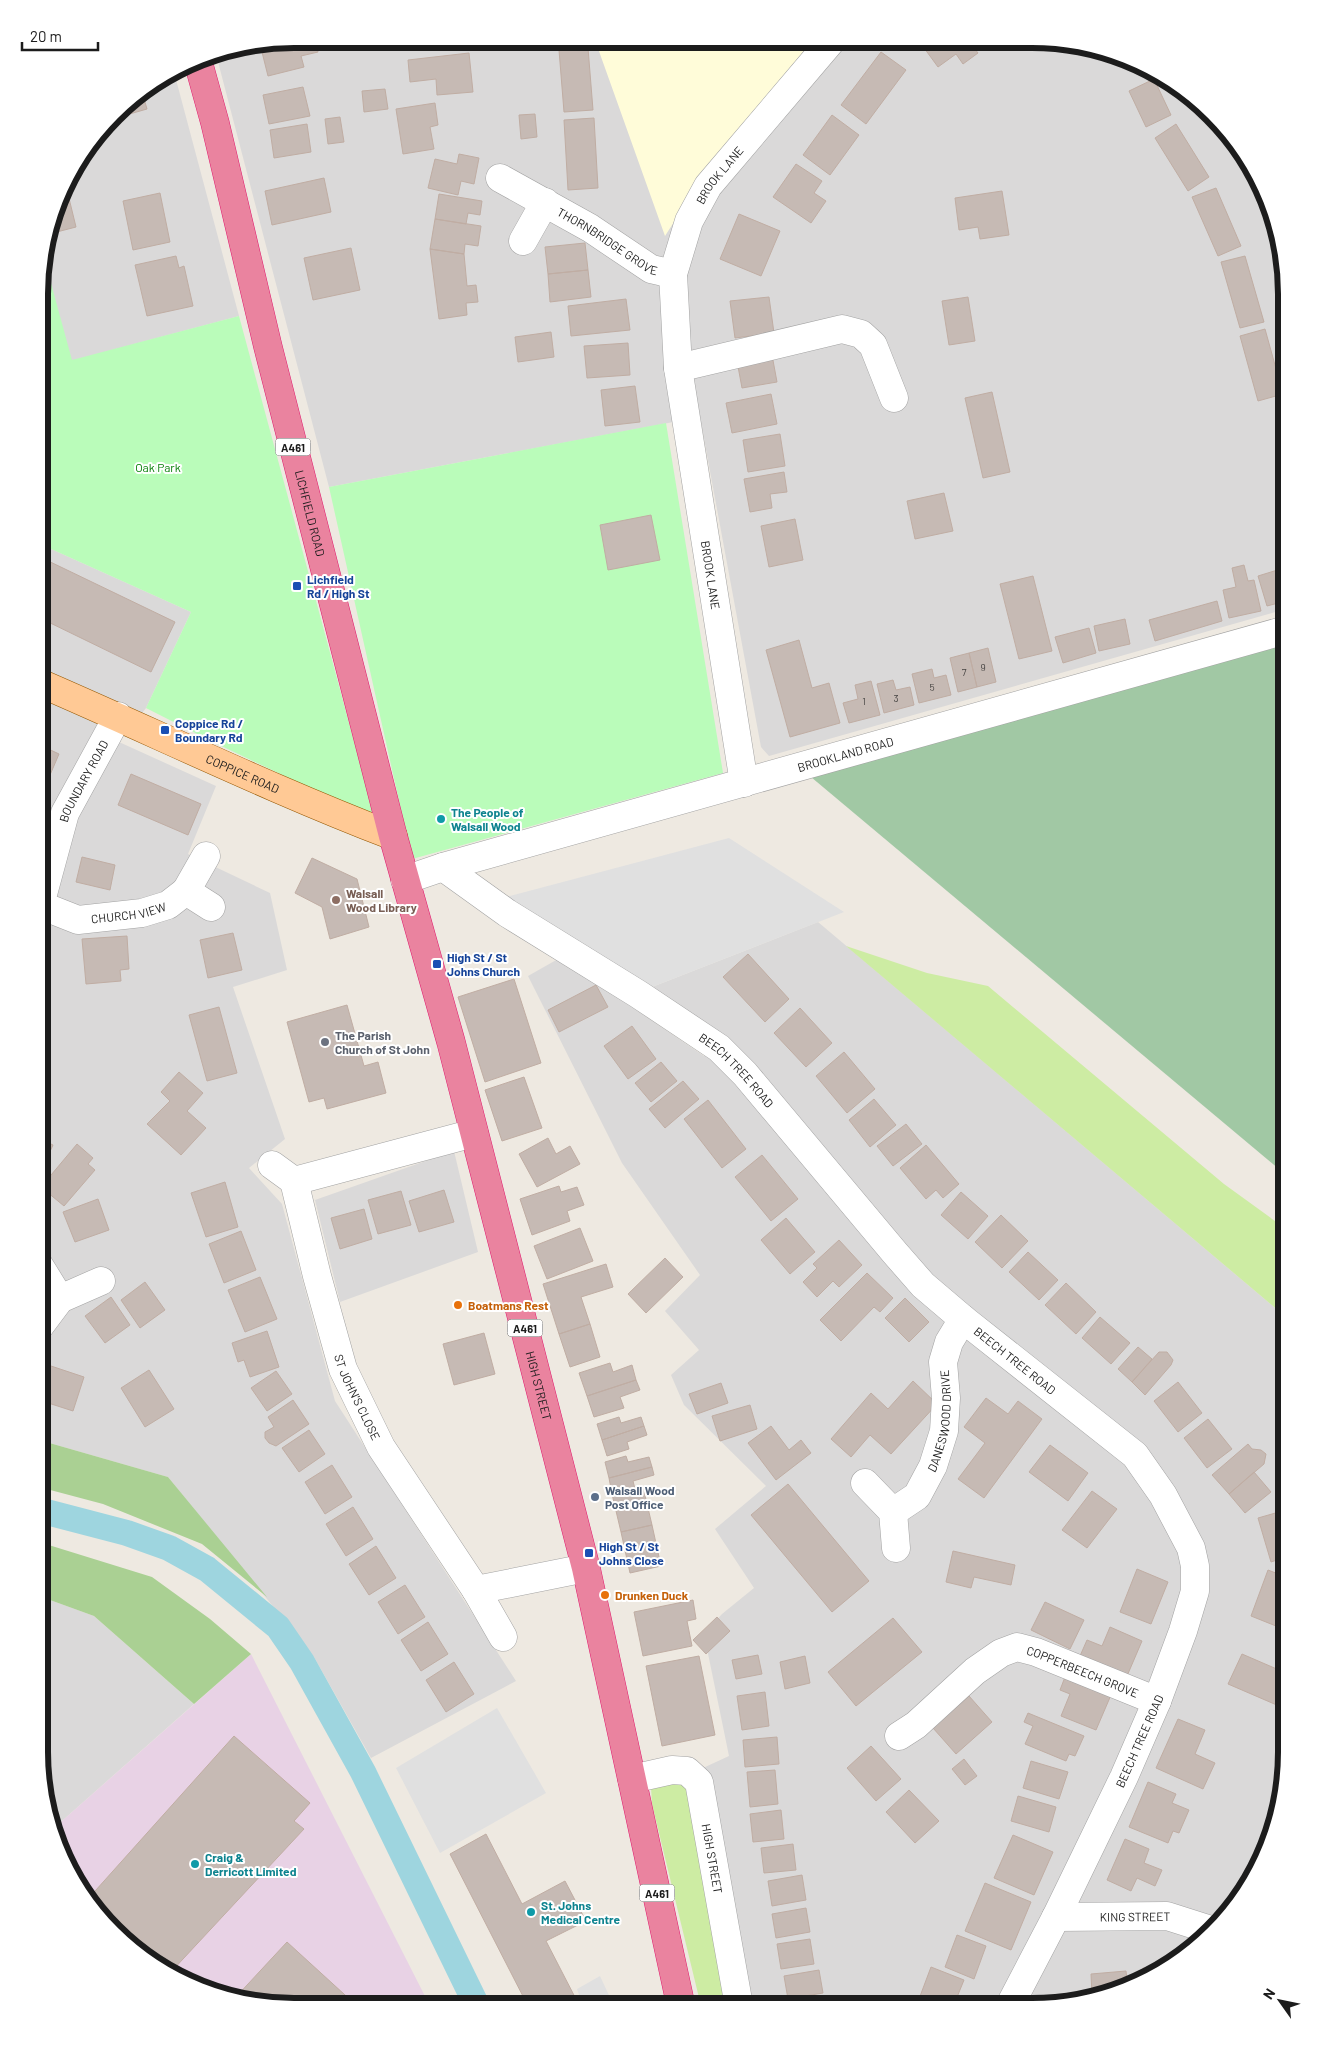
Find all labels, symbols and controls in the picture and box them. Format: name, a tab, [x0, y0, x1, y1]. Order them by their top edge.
scale bar	[22, 20, 99, 52]
text: 20 m	[30, 27, 62, 45]
street label: BROOK LANE	[693, 143, 746, 206]
street label: THORNBRIDGE GROVE	[555, 204, 659, 277]
road number: A461	[276, 438, 310, 456]
park label: Oak Park	[135, 460, 181, 474]
street label: LICHFIELD ROAD	[293, 468, 328, 558]
street label: BROOK LANE	[699, 540, 723, 610]
place label: Lichfield Rd / High St	[307, 572, 370, 600]
marker: Lichfield Rd / High St	[291, 580, 303, 592]
house number: 9	[980, 661, 986, 673]
house number: 7	[962, 666, 967, 678]
house number: 5	[929, 681, 935, 693]
house number: 3	[893, 692, 899, 704]
house number: 1	[862, 695, 866, 707]
place label: Coppice Rd / Boundary Rd	[175, 716, 243, 744]
marker: Coppice Rd / Boundary Rd	[159, 724, 171, 736]
street label: BROOKLAND ROAD	[796, 734, 895, 774]
street label: BOUNDARY ROAD	[56, 737, 111, 823]
street label: COPPICE ROAD	[204, 751, 282, 796]
place label: The People of Walsall Wood	[451, 805, 524, 833]
marker: The People of Walsall Wood	[435, 813, 447, 825]
place label: Walsall Wood Library	[346, 886, 417, 914]
marker: Walsall Wood Library	[330, 894, 342, 906]
street label: CHURCH VIEW	[90, 899, 168, 926]
place label: High St / St Johns Church	[447, 950, 520, 978]
marker: High St / St Johns Church	[431, 958, 443, 970]
place label: The Parish Church of St John	[335, 1028, 430, 1056]
street label: BEECH TREE ROAD	[697, 1030, 777, 1110]
marker: The Parish Church of St John	[319, 1036, 331, 1048]
place label: Boatmans Rest	[468, 1298, 549, 1312]
marker: Boatmans Rest	[452, 1299, 464, 1311]
road number: A461	[508, 1320, 542, 1336]
street label: BEECH TREE ROAD	[971, 1324, 1059, 1397]
street label: HIGH STREET	[524, 1349, 555, 1422]
street label: ST JOHN'S CLOSE	[332, 1353, 383, 1442]
street label: DANESWOOD DRIVE	[924, 1369, 953, 1474]
place label: Walsall Wood Post Office	[605, 1483, 675, 1511]
marker: Walsall Wood Post Office	[589, 1491, 601, 1503]
place label: High St / St Johns Close	[599, 1539, 664, 1567]
marker: High St / St Johns Close	[583, 1547, 595, 1559]
place label: Drunken Duck	[615, 1588, 689, 1602]
marker: Drunken Duck	[599, 1589, 611, 1601]
street label: COPPERBEECH GROVE	[1025, 1643, 1141, 1700]
street label: BEECH TREE ROAD	[1112, 1692, 1166, 1790]
street label: HIGH STREET	[700, 1822, 726, 1895]
place label: Craig & Derricott Limited	[205, 1850, 297, 1878]
marker: Craig & Derricott Limited	[189, 1858, 201, 1870]
road number: A461	[640, 1885, 674, 1902]
place label: St. Johns Medical Centre	[541, 1898, 620, 1926]
marker: St. Johns Medical Centre	[525, 1906, 537, 1918]
street label: KING STREET	[1100, 1909, 1171, 1924]
north arrow	[1255, 1976, 1305, 2026]
text: N	[1259, 1985, 1278, 2002]

